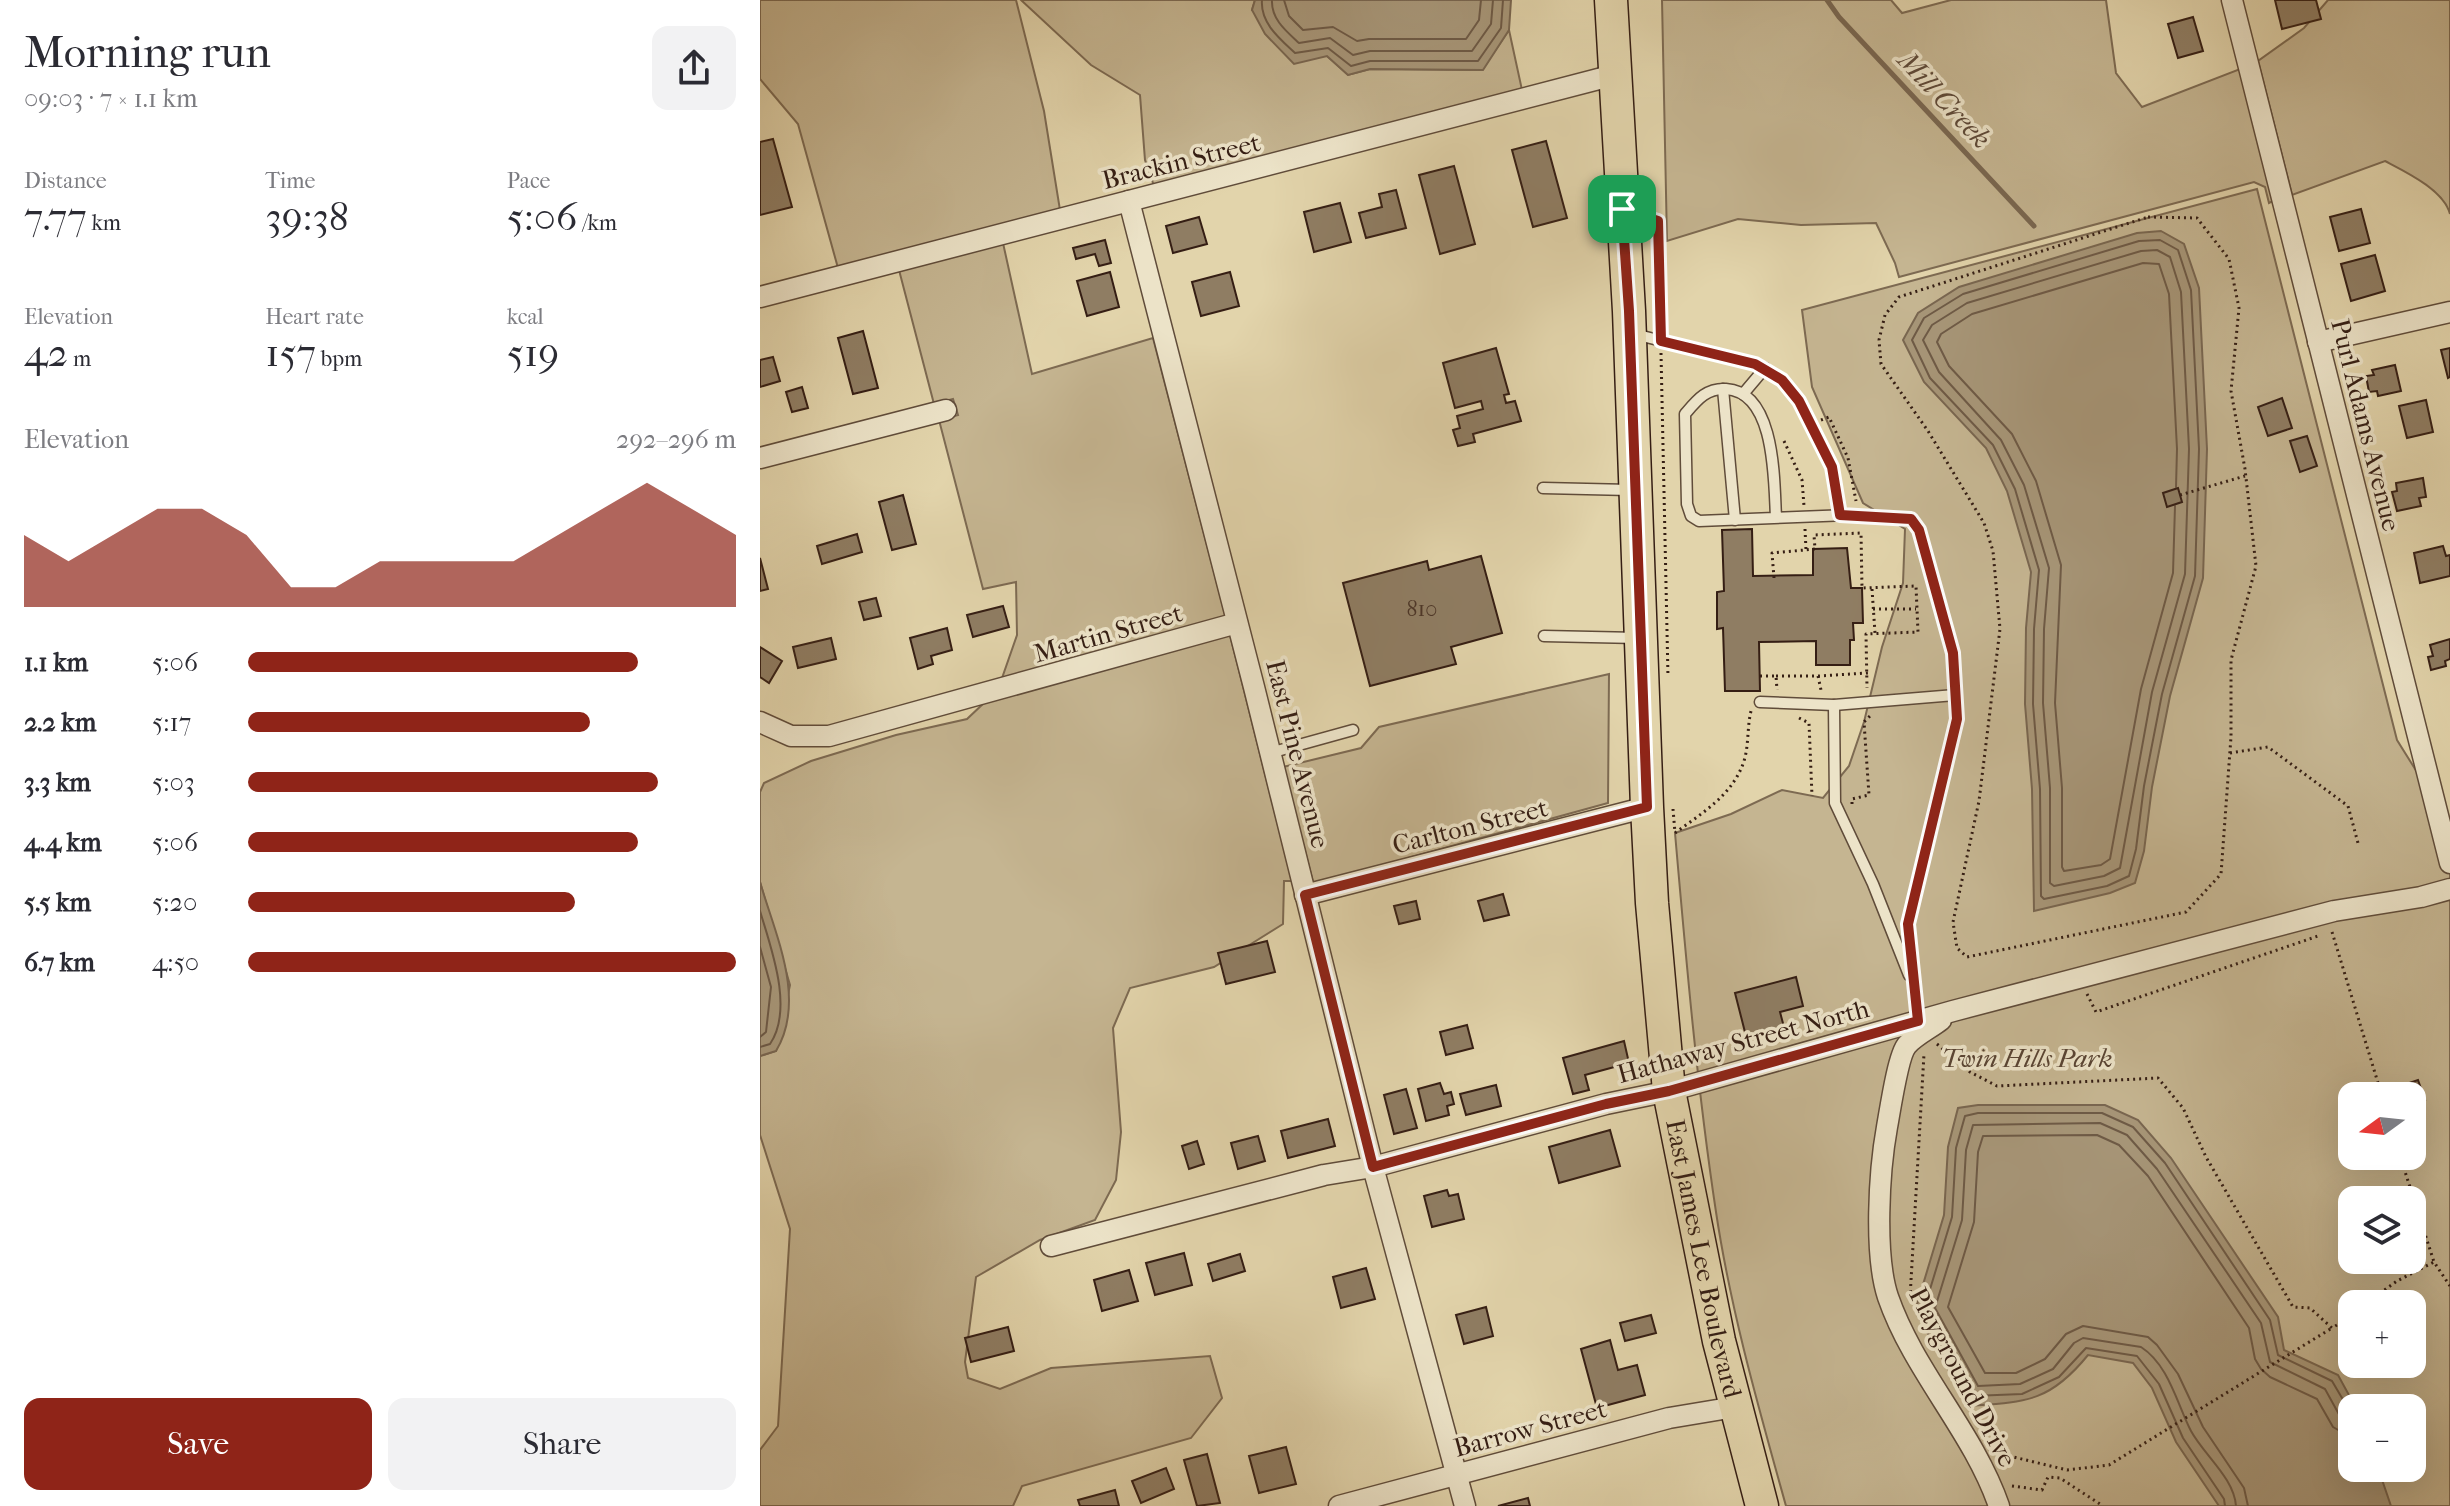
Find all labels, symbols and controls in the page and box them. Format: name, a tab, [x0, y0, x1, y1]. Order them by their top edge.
button: share	[652, 26, 736, 110]
text: Morning run	[24, 27, 271, 78]
water label: Mill Creek	[1890, 42, 1998, 155]
text: 09:03 · 7 × 1.1 km	[24, 83, 198, 114]
street label: Brackin Street	[1099, 127, 1264, 196]
text: Distance	[24, 168, 107, 194]
text: Time	[265, 168, 315, 194]
text: Pace	[507, 168, 550, 194]
pin	[1588, 175, 1656, 243]
icon: arrive	[1600, 187, 1644, 231]
text: 7.77	[24, 194, 87, 240]
text: 39:38	[265, 194, 349, 240]
text: 5:06	[507, 194, 577, 240]
text: km	[87, 210, 121, 236]
text: /km	[577, 210, 617, 236]
text: Elevation	[24, 304, 113, 330]
text: Heart rate	[265, 304, 364, 330]
text: kcal	[507, 304, 544, 330]
street label: Purl Adams Avenue	[2324, 316, 2407, 535]
text: 42	[24, 330, 68, 376]
text: 157	[265, 330, 316, 376]
text: 519	[507, 330, 559, 376]
text: m	[68, 346, 91, 372]
text: bpm	[316, 346, 362, 372]
text: Elevation	[24, 424, 129, 455]
text: 292–296 m	[616, 424, 736, 455]
house number: 810	[1407, 596, 1437, 622]
street label: Martin Street	[1030, 597, 1187, 670]
text: 1.1 km	[24, 647, 88, 678]
text: 5:06	[152, 647, 198, 678]
street label: East Pine Avenue	[1259, 657, 1336, 852]
text: 2.2 km	[24, 707, 96, 738]
text: 5:17	[152, 707, 191, 738]
text: 3.3 km	[24, 767, 91, 798]
text: 5:03	[152, 767, 195, 798]
street label: Carlton Street	[1389, 792, 1552, 861]
text: 4.4 km	[24, 827, 102, 858]
text: 5:06	[152, 827, 198, 858]
text: 5.5 km	[24, 887, 91, 918]
text: 5:20	[152, 887, 197, 918]
text: 6.7 km	[24, 947, 95, 978]
text: 4:50	[152, 947, 199, 978]
street label: Hathaway Street North	[1614, 993, 1873, 1090]
park label: Twin Hills Park	[1941, 1043, 2113, 1074]
north arrow	[2338, 1082, 2426, 1170]
map controls	[2338, 1082, 2426, 1482]
street label: East James Lee Boulevard	[1659, 1117, 1748, 1402]
button: layers	[2338, 1186, 2426, 1274]
street label: Playground Drive	[1902, 1282, 2023, 1472]
button: +	[2338, 1290, 2426, 1378]
street label: Barrow Street	[1450, 1393, 1611, 1464]
button: −	[2338, 1394, 2426, 1482]
button: Save	[24, 1398, 372, 1490]
button: Share	[388, 1398, 736, 1490]

